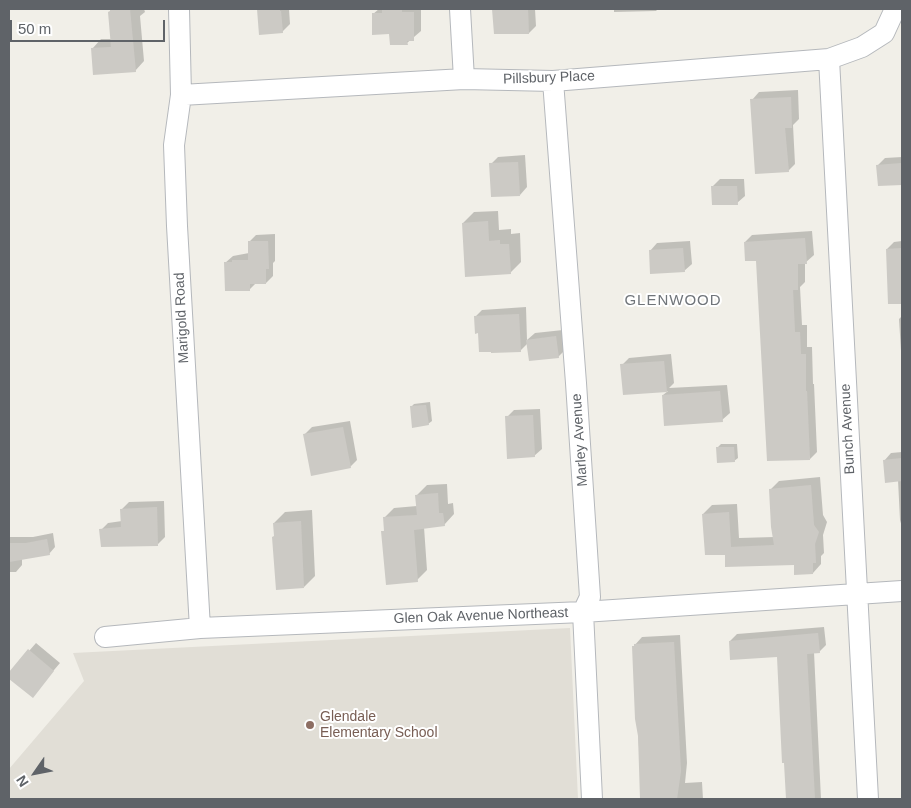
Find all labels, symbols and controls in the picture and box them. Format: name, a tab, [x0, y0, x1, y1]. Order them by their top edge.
scale bar	[12, 10, 168, 42]
text: 50 m	[18, 20, 51, 37]
street label: Pillsbury Place	[503, 68, 595, 88]
street label: Marigold Road	[171, 272, 193, 364]
district label: GLENWOOD	[623, 292, 723, 310]
street label: Bunch Avenue	[837, 383, 859, 475]
street label: Marley Avenue	[568, 393, 592, 487]
street label: Glen Oak Avenue Northeast	[393, 605, 569, 627]
place label: Glendale Elementary School	[320, 709, 438, 742]
marker: Glendale Elementary School	[304, 719, 316, 731]
north arrow	[10, 748, 60, 798]
text: N	[13, 773, 32, 790]

